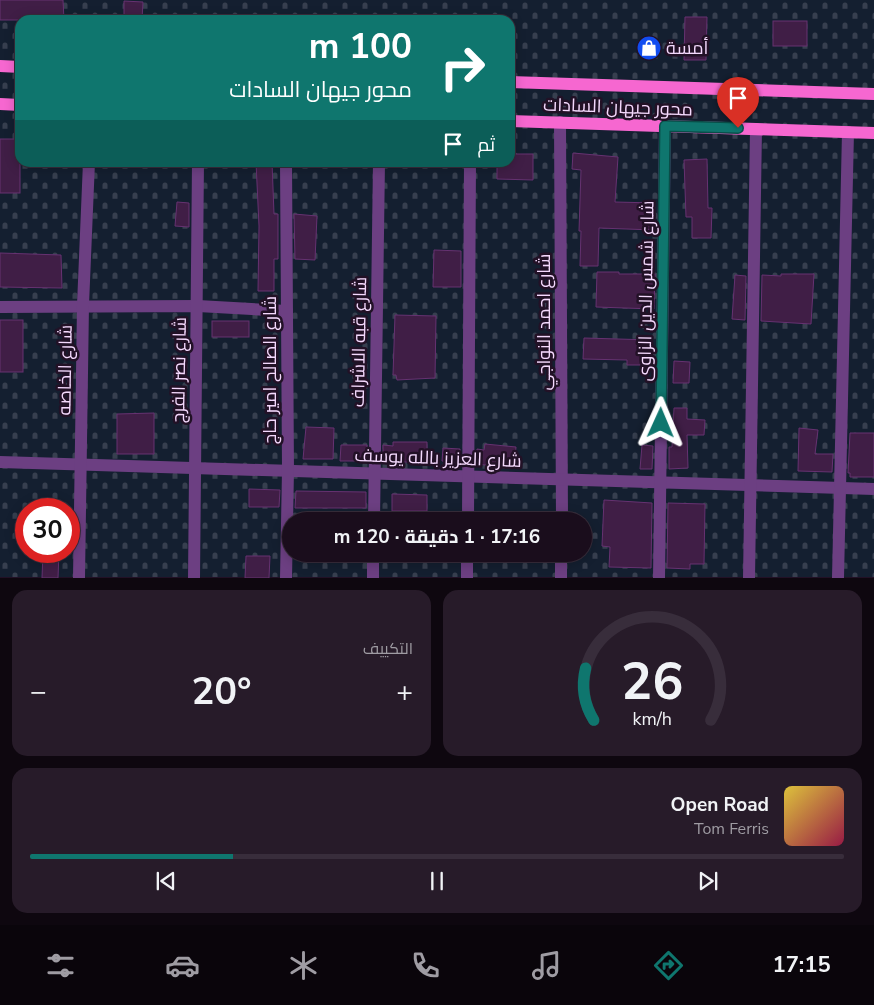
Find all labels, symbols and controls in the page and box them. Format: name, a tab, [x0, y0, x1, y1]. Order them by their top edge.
text: 100 m	[309, 23, 412, 70]
icon: right	[430, 35, 495, 100]
shop icon: أمسة	[636, 35, 662, 61]
place label: أمسة	[666, 36, 708, 60]
text: محور جيهان السادات	[229, 75, 412, 105]
pin	[717, 77, 759, 128]
icon: arrive	[724, 84, 752, 112]
street label: محور جيهان السادات	[543, 92, 693, 122]
icon: arrive	[439, 130, 467, 158]
text: ثم	[477, 132, 495, 158]
street label: شارع شمس الدين الزاوى	[632, 200, 660, 382]
street label: شارع احمد النواجي	[532, 254, 558, 390]
street label: شارع قبه الاشراف	[346, 277, 372, 407]
street label: شارع الصالح امير حاج	[258, 296, 282, 444]
street label: شارع نصر الفرج	[166, 317, 192, 423]
street label: شارع الخاصه	[52, 324, 78, 416]
position arrow	[634, 396, 686, 448]
street label: شارع العزيز بالله يوسف	[354, 443, 522, 473]
speed limit sign: 30	[15, 498, 80, 563]
text: 17:16 · 1 دقيقة · 120 m	[334, 524, 540, 550]
text: التكييف	[363, 638, 413, 660]
text: 26	[621, 646, 684, 717]
text: 20°	[191, 666, 252, 717]
text: −	[30, 673, 47, 711]
text: +	[396, 673, 413, 711]
text: km/h	[633, 707, 672, 731]
text: Open Road	[671, 792, 769, 818]
text: Tom Ferris	[694, 818, 769, 840]
icon: previous	[152, 867, 180, 895]
icon: pause	[423, 867, 451, 895]
icon: next	[694, 867, 722, 895]
icon: filters	[43, 948, 78, 983]
icon: car	[165, 948, 200, 983]
icon: climate	[286, 948, 321, 983]
icon: phone	[408, 948, 443, 983]
icon: music	[529, 948, 564, 983]
icon: directions	[651, 948, 686, 983]
text: 17:15	[772, 950, 831, 980]

